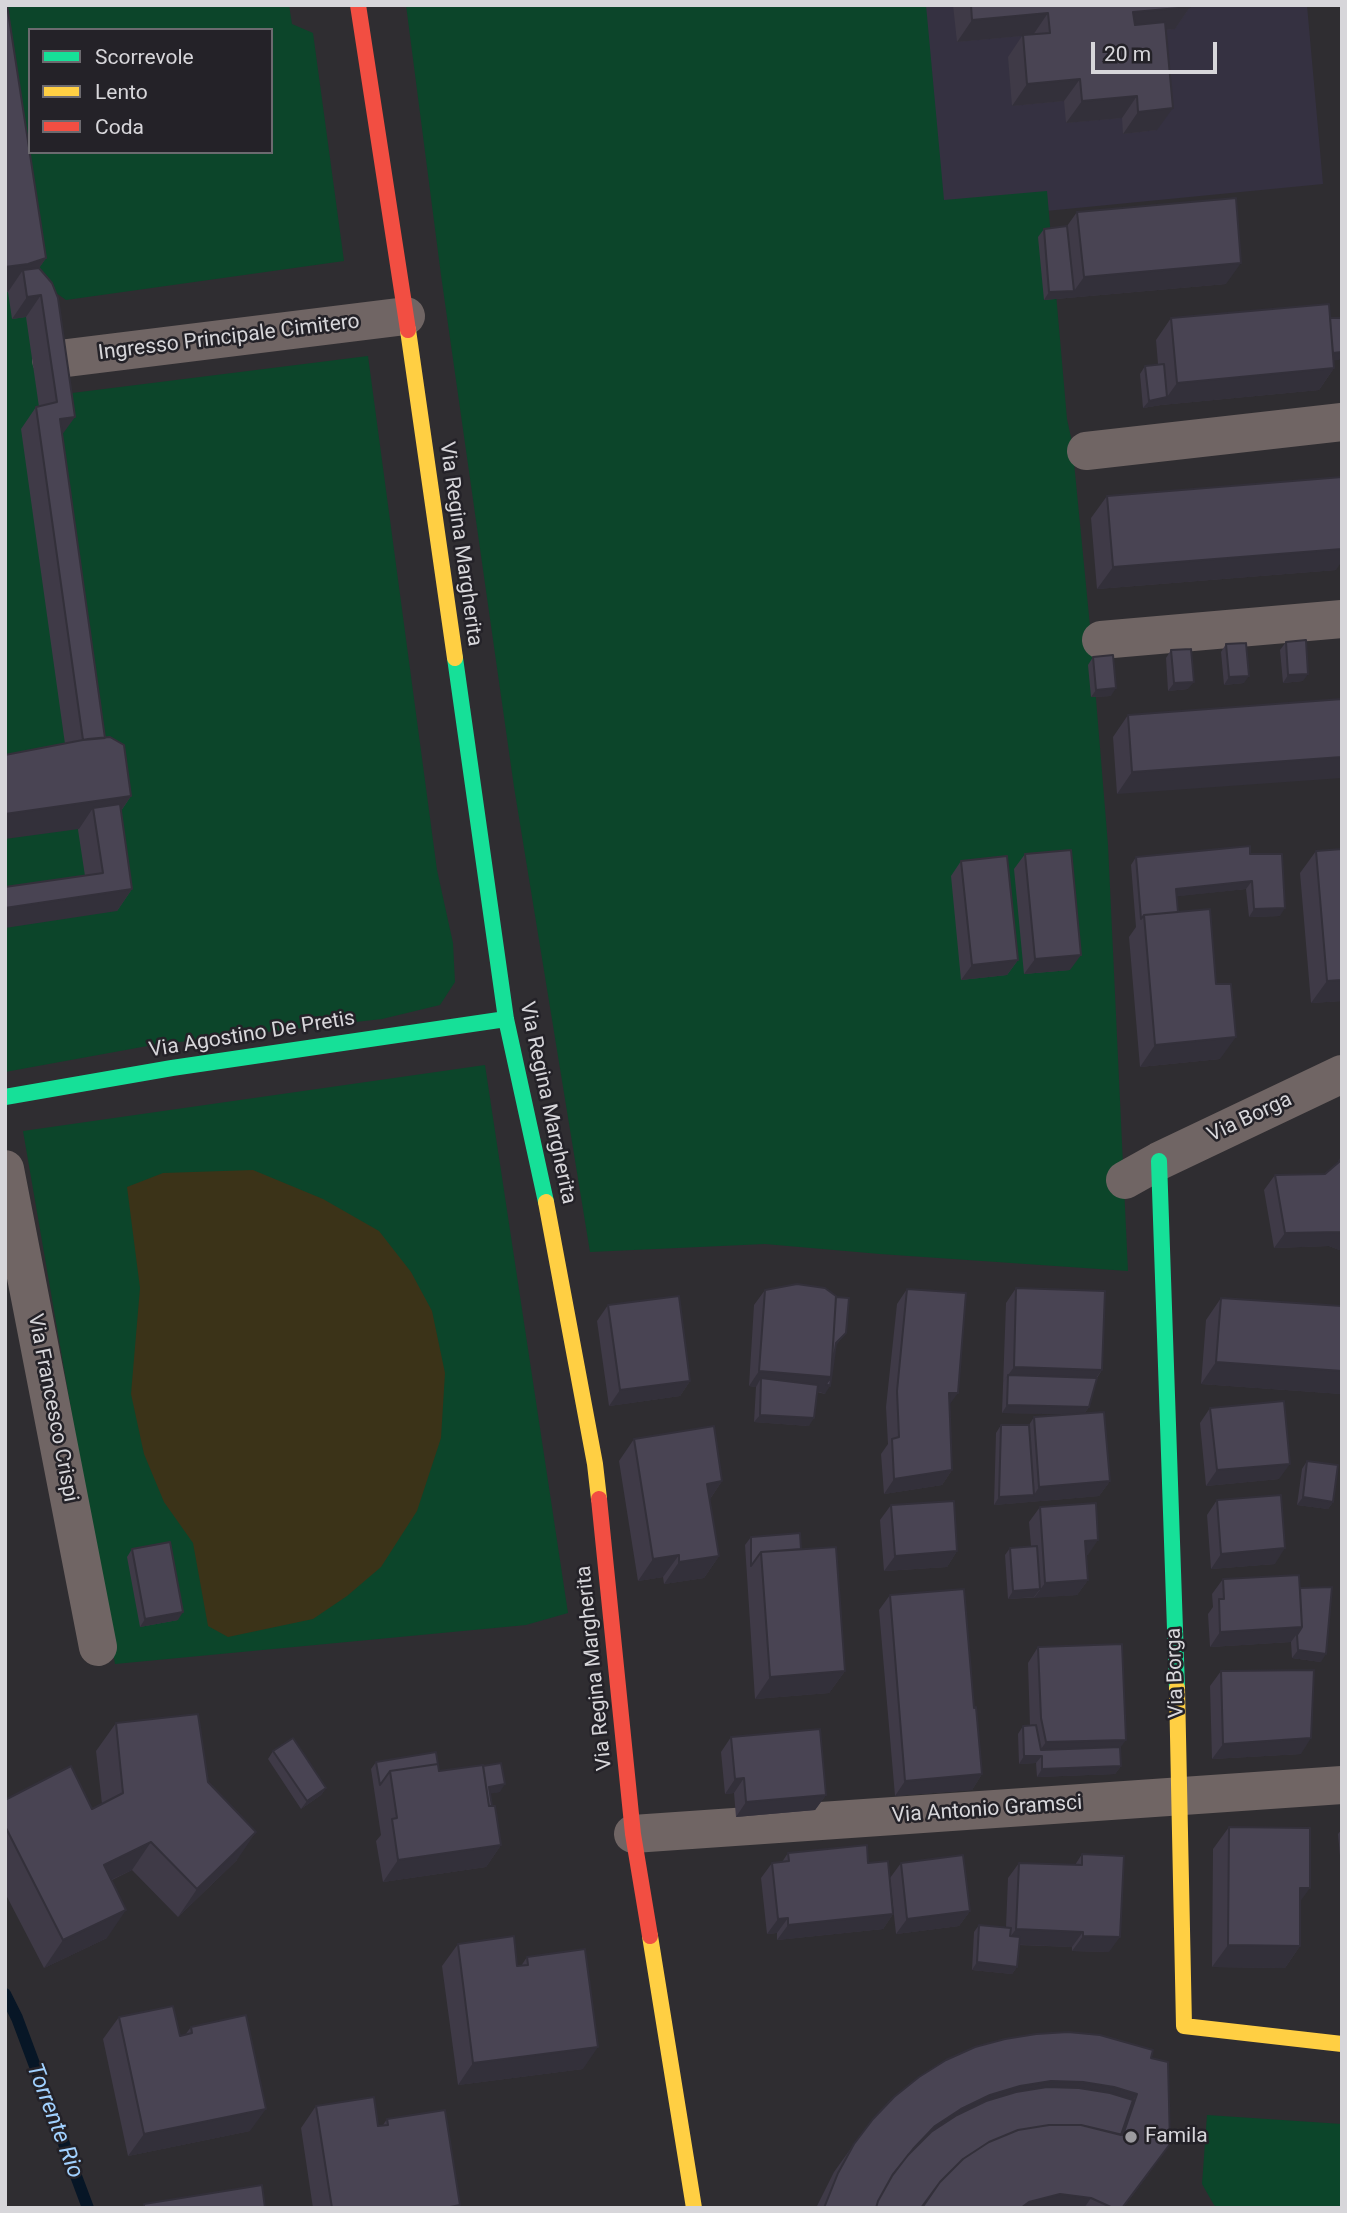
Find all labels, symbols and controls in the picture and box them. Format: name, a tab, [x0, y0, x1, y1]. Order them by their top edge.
legend	[28, 28, 273, 154]
scale bar	[1095, 28, 1221, 72]
text: 20 m	[1104, 42, 1151, 66]
text: Scorrevole	[95, 45, 194, 69]
text: Lento	[95, 80, 148, 104]
text: Coda	[95, 115, 144, 139]
street label: Ingresso Principale Cimitero	[97, 309, 361, 367]
street label: Via Regina Margherita	[433, 440, 487, 648]
street label: Via Regina Margherita	[513, 1000, 581, 1206]
street label: Via Agostino De Pretis	[147, 1006, 357, 1064]
street label: Via Borga	[1204, 1087, 1296, 1149]
street label: Via Francesco Crispi	[21, 1312, 83, 1504]
street label: Via Regina Margherita	[572, 1564, 618, 1772]
street label: Via Borga	[1162, 1627, 1190, 1719]
street label: Via Antonio Gramsci	[891, 1791, 1083, 1829]
water label: Torrente Rio	[20, 2060, 88, 2182]
place label: Famila	[1145, 2124, 1208, 2150]
marker: Famila	[1123, 2129, 1139, 2145]

